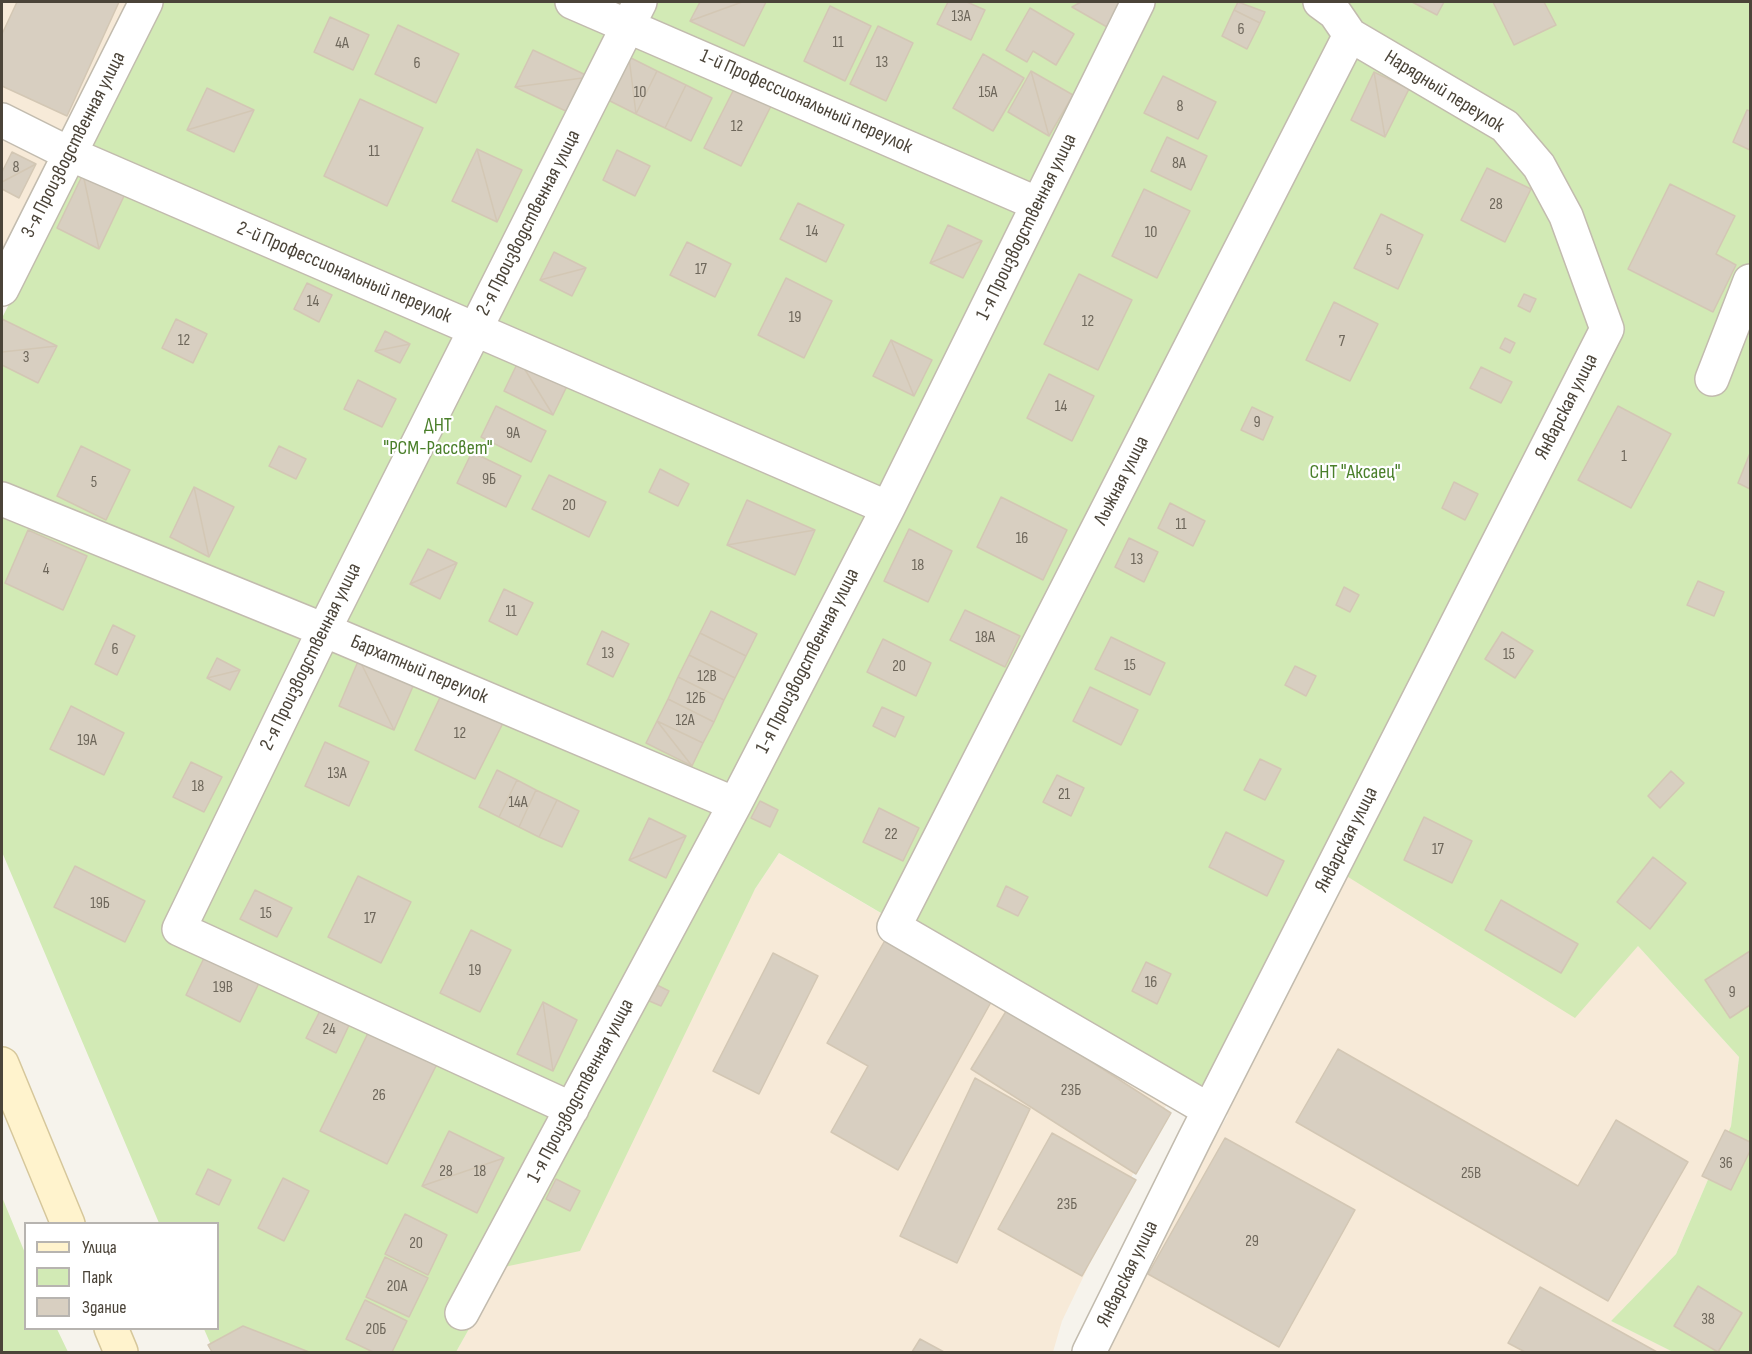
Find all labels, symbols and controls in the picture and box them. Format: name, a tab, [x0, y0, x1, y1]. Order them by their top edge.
house number: 13А	[951, 7, 971, 27]
house number: 6	[1237, 20, 1245, 40]
house number: 11	[832, 33, 844, 53]
house number: 4А	[335, 34, 349, 54]
street label: 1-й Профессиональный переулок	[696, 44, 916, 160]
street label: Нарядный переулок	[1380, 46, 1508, 138]
street label: 3-я Производственная улица	[17, 48, 131, 242]
house number: 13	[876, 53, 888, 73]
house number: 6	[413, 54, 421, 74]
house number: 10	[634, 83, 646, 103]
house number: 15А	[979, 83, 997, 103]
house number: 8	[1176, 97, 1184, 117]
house number: 12	[731, 117, 743, 137]
street label: 2-я Производственная улица	[472, 126, 586, 320]
street label: 1-я Производственная улица	[971, 130, 1083, 324]
house number: 11	[368, 142, 380, 162]
house number: 8А	[1172, 154, 1186, 174]
house number: 8	[12, 158, 20, 178]
house number: 28	[1489, 195, 1503, 215]
street label: 2-й Профессиональный переулок	[233, 217, 455, 329]
house number: 14	[806, 222, 818, 242]
house number: 10	[1145, 223, 1157, 243]
house number: 5	[1386, 241, 1392, 261]
house number: 17	[695, 260, 707, 280]
house number: 14	[307, 292, 319, 312]
house number: 19	[789, 308, 801, 328]
house number: 12	[1082, 312, 1094, 332]
house number: 12	[178, 331, 190, 351]
house number: 7	[1339, 332, 1345, 352]
house number: 3	[23, 348, 29, 368]
street label: Январская улица	[1530, 350, 1604, 464]
house number: 14	[1055, 397, 1067, 417]
house number: 9	[1253, 413, 1261, 433]
park label: ДНТ "РСМ-Рассвет"	[383, 414, 493, 461]
house number: 9А	[506, 424, 520, 444]
street label: Лыжная улица	[1089, 432, 1155, 530]
house number: 1	[1621, 447, 1627, 467]
park label: СНТ "Аксаец"	[1310, 461, 1400, 485]
house number: 9Б	[482, 470, 496, 490]
house number: 5	[91, 473, 97, 493]
house number: 20	[562, 496, 576, 516]
house number: 11	[1175, 515, 1187, 535]
house number: 16	[1016, 529, 1028, 549]
house number: 13	[1131, 550, 1143, 570]
house number: 18	[912, 556, 924, 576]
street label: 2-я Производственная улица	[255, 559, 367, 755]
house number: 4	[43, 560, 49, 580]
street label: 1-я Производственная улица	[751, 565, 865, 757]
house number: 11	[505, 602, 517, 622]
house number: 18А	[975, 628, 995, 648]
street label: Бархатный переулок	[347, 630, 491, 710]
house number: 6	[111, 640, 119, 660]
house number: 13	[602, 644, 614, 664]
house number: 15	[1503, 645, 1515, 665]
house number: 15	[1124, 656, 1136, 676]
house number: 20	[892, 657, 906, 677]
house number: 12В	[697, 667, 717, 687]
house number: 12Б	[686, 689, 706, 709]
house number: 12А	[675, 711, 695, 731]
house number: 12	[454, 724, 466, 744]
house number: 19А	[77, 731, 97, 751]
house number: 13А	[327, 764, 347, 784]
house number: 18	[192, 777, 204, 797]
street label: Январская улица	[1310, 783, 1384, 897]
house number: 21	[1058, 785, 1070, 805]
house number: 14А	[508, 793, 528, 813]
house number: 22	[884, 825, 898, 845]
house number: 17	[1432, 840, 1444, 860]
house number: 19Б	[90, 894, 110, 914]
house number: 15	[260, 904, 272, 924]
house number: 17	[364, 909, 376, 929]
house number: 19	[469, 961, 481, 981]
house number: 16	[1145, 973, 1157, 993]
house number: 19В	[213, 978, 233, 998]
house number: 9	[1728, 983, 1736, 1003]
street label: 1-я Производственная улица	[522, 995, 640, 1187]
house number: 24	[322, 1020, 336, 1040]
house number: 23Б	[1061, 1081, 1081, 1101]
house number: 26	[372, 1086, 386, 1106]
house number: 36	[1719, 1154, 1733, 1174]
house number: 28	[439, 1162, 453, 1182]
house number: 18	[474, 1162, 486, 1182]
house number: 25В	[1461, 1164, 1481, 1184]
house number: 23Б	[1057, 1195, 1077, 1215]
street label: Январская улица	[1092, 1217, 1164, 1331]
legend	[24, 1222, 219, 1330]
house number: 29	[1245, 1232, 1259, 1252]
house number: 20	[409, 1234, 423, 1254]
text: Улица	[82, 1237, 117, 1258]
text: Парк	[82, 1267, 112, 1288]
house number: 20А	[387, 1277, 407, 1297]
text: Здание	[82, 1297, 127, 1318]
house number: 38	[1701, 1310, 1715, 1330]
house number: 20Б	[366, 1320, 386, 1340]

